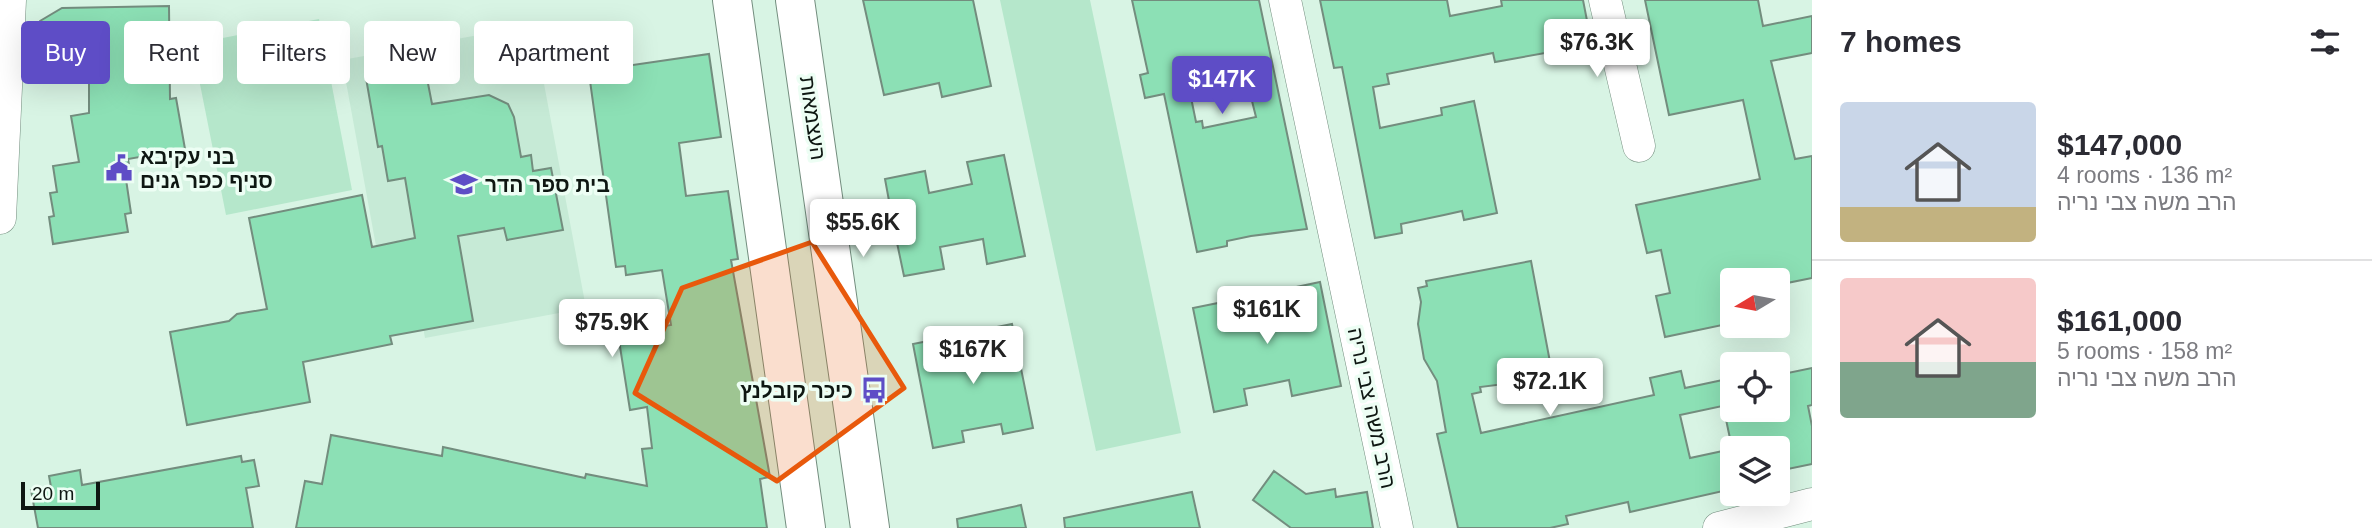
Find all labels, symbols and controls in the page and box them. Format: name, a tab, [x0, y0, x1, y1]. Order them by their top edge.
pin: $76.3K	[1540, 20, 1654, 79]
chip: Buy	[21, 21, 110, 84]
chip: Rent	[124, 21, 223, 84]
chip: Filters	[237, 21, 350, 84]
chip: New	[364, 21, 460, 84]
chip: Apartment	[474, 21, 633, 84]
icon: filters	[2306, 23, 2344, 61]
text: 7 homes	[1840, 25, 1962, 58]
text: $76.3K	[1560, 29, 1634, 55]
pin: $147K	[1173, 57, 1271, 116]
text: $147K	[1188, 66, 1256, 92]
street label: העצמאות	[796, 75, 830, 161]
text: $147,000	[2057, 128, 2182, 161]
icon: home	[1896, 130, 1980, 214]
place label: בני עקיבא סניף כפר גנים	[140, 145, 273, 192]
public building icon: בני עקיבא סניף כפר גנים	[104, 153, 134, 183]
text: 4 rooms · 136 m²	[2057, 162, 2232, 188]
school or university icon: בית ספר הדר	[449, 169, 479, 199]
place label: בית ספר הדר	[485, 173, 610, 196]
text: הרב משה צבי נריה	[2057, 189, 2237, 215]
pin: $55.6K	[806, 200, 920, 259]
text: $55.6K	[826, 209, 900, 235]
north arrow	[1720, 268, 1790, 338]
map controls	[1720, 268, 1790, 506]
pin: $161K	[1218, 286, 1316, 346]
text: $161K	[1233, 296, 1301, 322]
pin: $75.9K	[555, 300, 669, 359]
text: $161,000	[2057, 304, 2182, 337]
icon: home	[1896, 306, 1980, 390]
text: $75.9K	[575, 309, 649, 335]
street label: הרב משה צבי נריה	[1344, 325, 1400, 491]
pin: $167K	[924, 326, 1022, 386]
text: $167K	[939, 336, 1007, 362]
text: 5 rooms · 158 m²	[2057, 338, 2232, 364]
button: locate	[1720, 352, 1790, 422]
pin: $72.1K	[1493, 358, 1607, 418]
text: הרב משה צבי נריה	[2057, 365, 2237, 391]
text: $72.1K	[1513, 368, 1587, 394]
bus stop icon: כיכר קובלנץ	[859, 375, 889, 405]
place label: כיכר קובלנץ	[740, 379, 853, 402]
button: layers	[1720, 436, 1790, 506]
scale bar	[21, 479, 100, 511]
text: 20 m	[32, 483, 74, 504]

